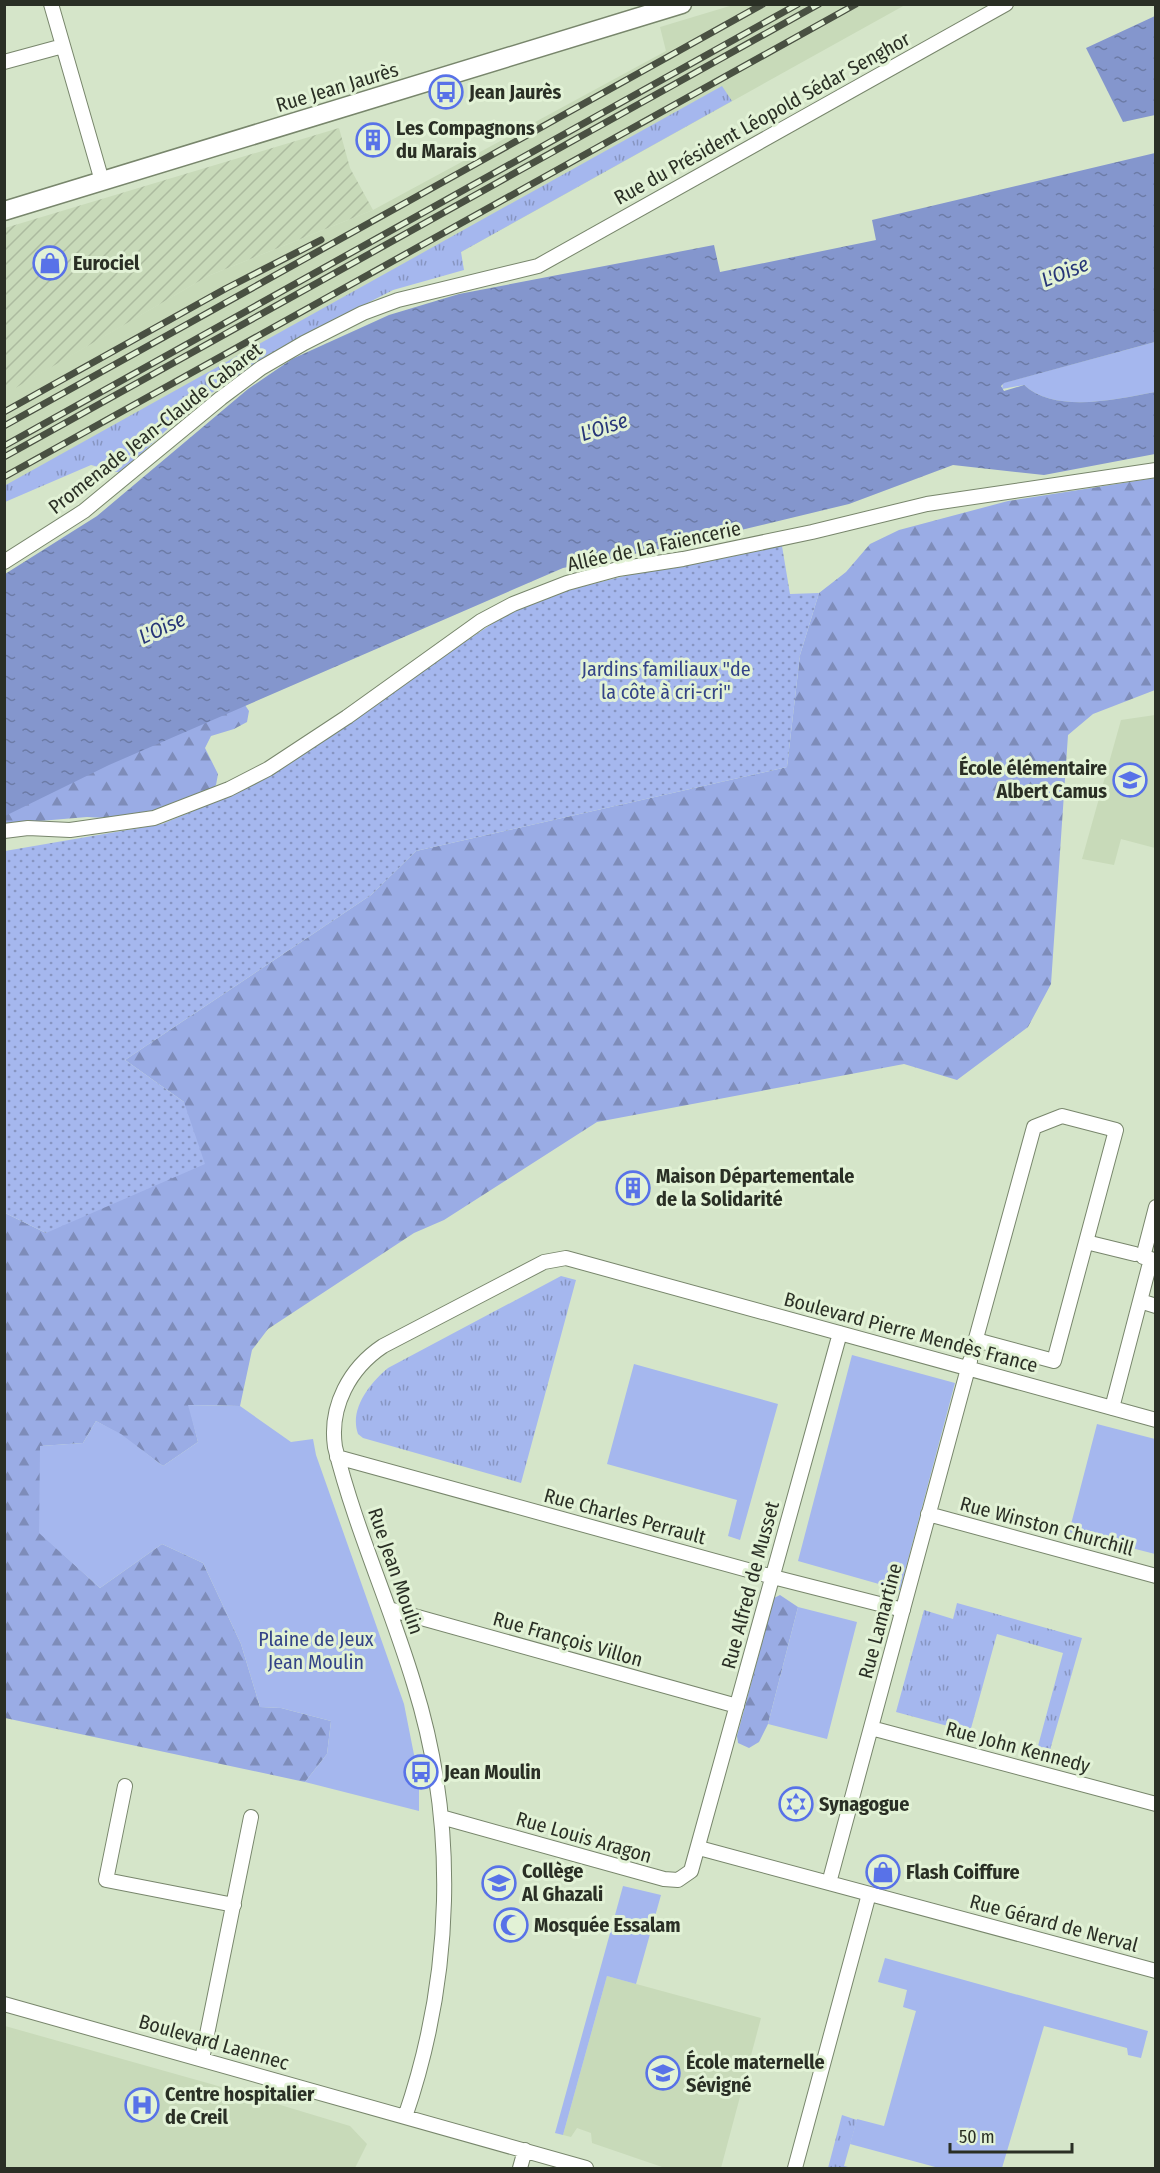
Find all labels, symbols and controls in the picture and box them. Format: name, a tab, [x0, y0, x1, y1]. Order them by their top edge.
street label: Rue du Président Léopold Sédar Senghor	[610, 26, 914, 210]
street label: Rue Jean Jaurès	[273, 57, 401, 117]
bus stop icon: Jean Jaurès	[428, 74, 464, 110]
place label: Jean Jaurès	[468, 80, 561, 104]
place label: Les Compagnons du Marais	[396, 116, 535, 163]
building icon: Les Compagnons du Marais	[355, 122, 391, 158]
shop icon: Eurociel	[32, 245, 68, 281]
place label: Eurociel	[73, 251, 140, 275]
water label: L'Oise	[1038, 251, 1092, 293]
street label: Promenade Jean-Claude Cabaret	[43, 337, 267, 519]
water label: L'Oise	[577, 407, 631, 447]
street label: Allée de La Faïencerie	[565, 516, 743, 576]
water label: L'Oise	[134, 606, 190, 650]
park label: Jardins familiaux "de la côte à cri-cri"	[581, 657, 751, 704]
place label: École élémentaire Albert Camus	[959, 755, 1107, 803]
school or university icon: École élémentaire Albert Camus	[1112, 762, 1148, 798]
place label: Maison Départementale de la Solidarité	[656, 1164, 854, 1211]
building icon: Maison Départementale de la Solidarité	[615, 1170, 651, 1206]
street label: Boulevard Pierre Mendès France	[781, 1287, 1041, 1377]
street label: Rue Charles Perrault	[541, 1483, 709, 1549]
street label: Rue Winston Churchill	[957, 1491, 1137, 1561]
street label: Rue Alfred de Musset	[716, 1498, 784, 1672]
street label: Rue Jean Moulin	[363, 1505, 429, 1637]
street label: Rue Lamartine	[853, 1561, 907, 1681]
street label: Rue François Villon	[490, 1606, 646, 1672]
park label: Plaine de Jeux Jean Moulin	[258, 1627, 374, 1674]
street label: Rue John Kennedy	[943, 1716, 1093, 1778]
bus stop icon: Jean Moulin	[403, 1754, 439, 1790]
place label: Jean Moulin	[443, 1760, 541, 1784]
synagogue icon: Synagogue	[778, 1786, 814, 1822]
place label: Synagogue	[819, 1792, 909, 1816]
street label: Rue Louis Aragon	[513, 1806, 655, 1868]
shop icon: Flash Coiffure	[865, 1854, 901, 1890]
place label: Collège Al Ghazali	[521, 1859, 603, 1906]
place label: Flash Coiffure	[906, 1860, 1020, 1884]
school or university icon: Collège Al Ghazali	[481, 1865, 517, 1901]
street label: Rue Gérard de Nerval	[967, 1889, 1141, 1957]
mosque icon: Mosquée Essalam	[493, 1907, 529, 1943]
place label: Mosquée Essalam	[534, 1913, 681, 1937]
street label: Boulevard Laennec	[136, 2009, 292, 2075]
place label: École maternelle Sévigné	[686, 2049, 825, 2097]
school or university icon: École maternelle Sévigné	[645, 2055, 681, 2091]
place label: Centre hospitalier de Creil	[165, 2082, 315, 2129]
hospital icon: Centre hospitalier de Creil	[124, 2087, 160, 2123]
scale bar	[950, 2116, 1072, 2154]
text: 50 m	[959, 2126, 995, 2148]

